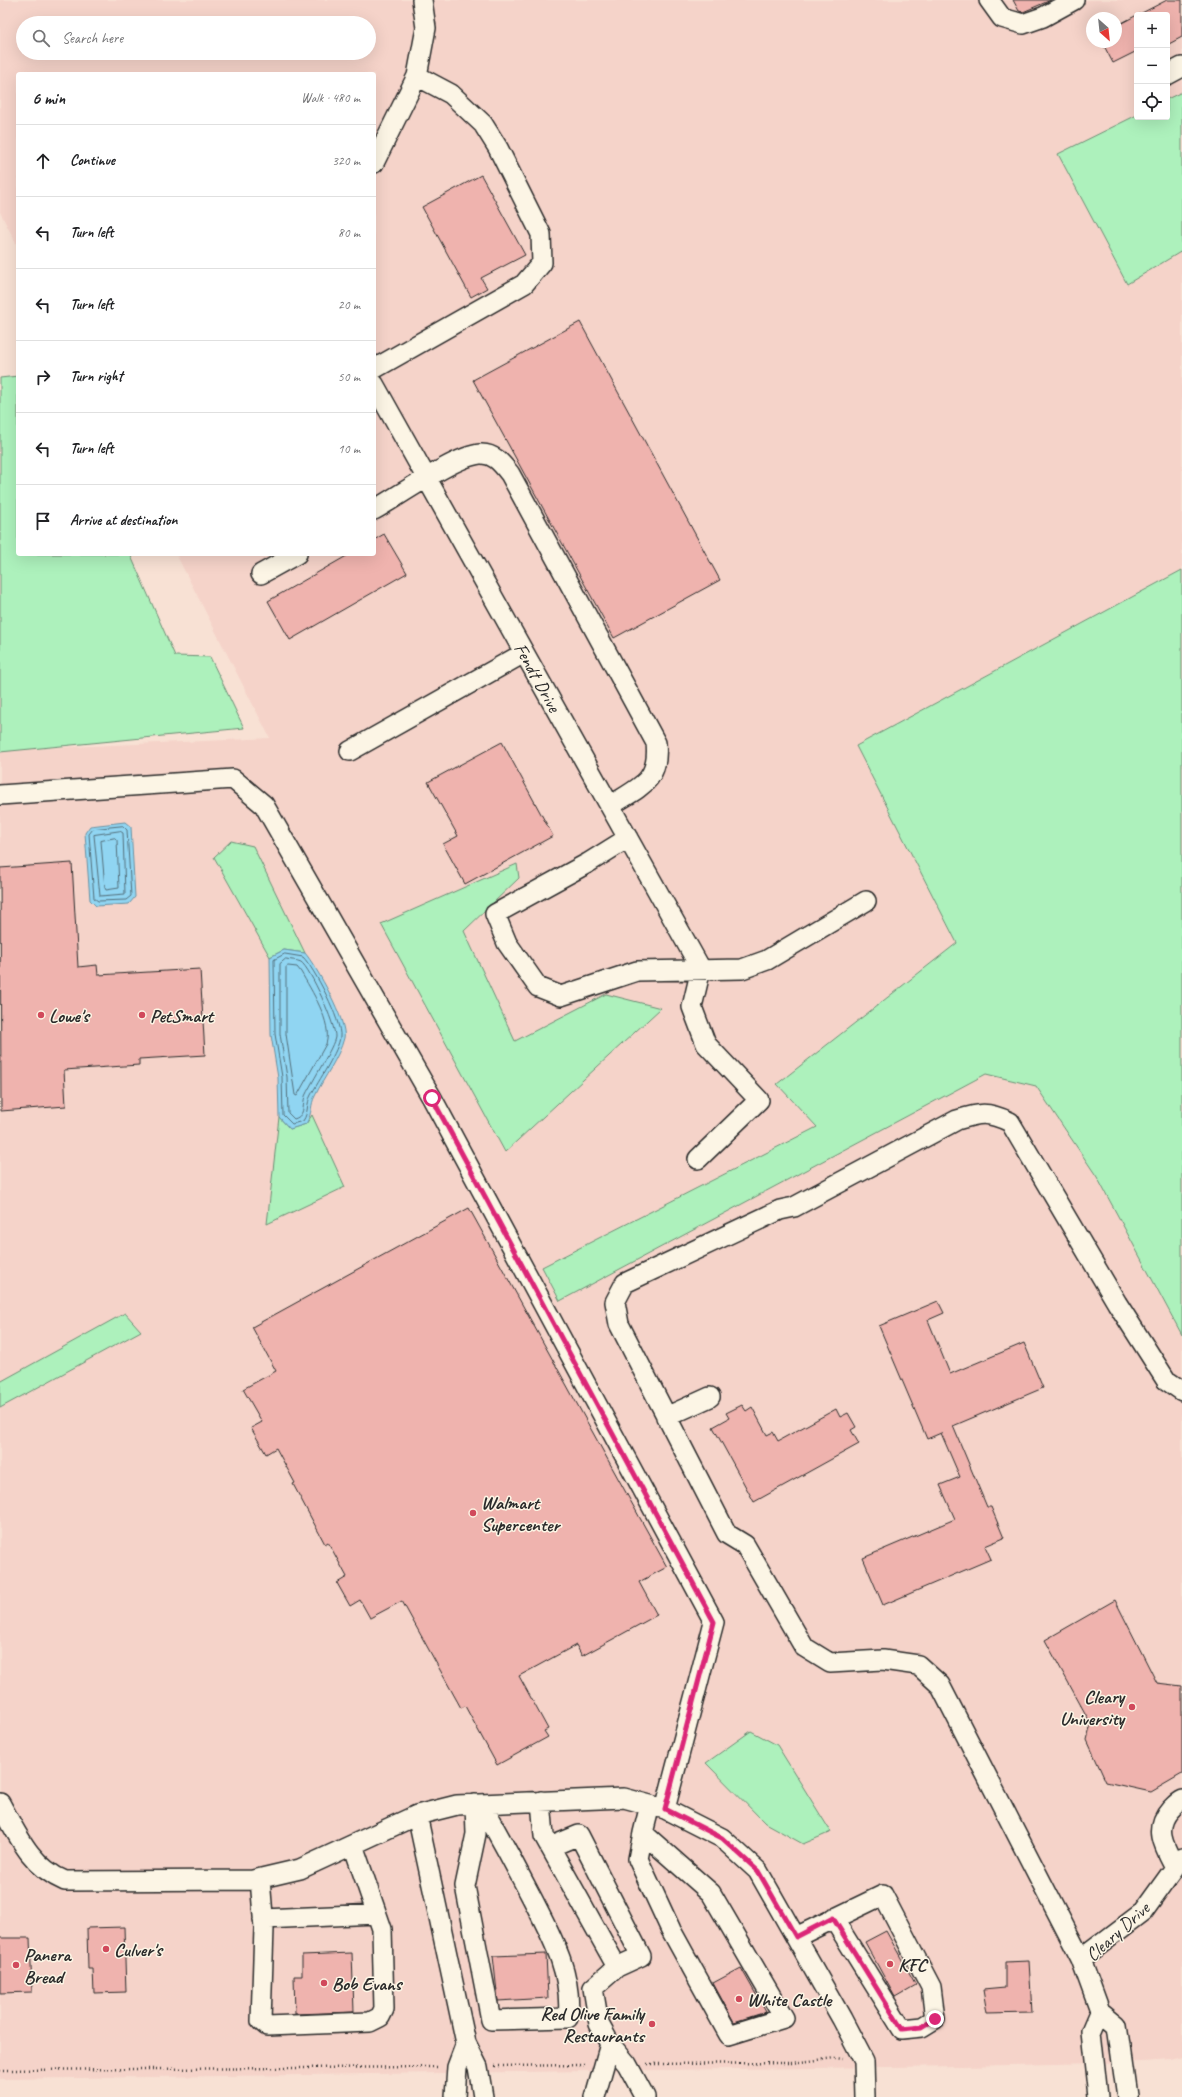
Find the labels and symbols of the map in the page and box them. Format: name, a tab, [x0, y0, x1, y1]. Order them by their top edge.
north arrow	[1086, 12, 1122, 48]
street label: Fendt Drive	[508, 639, 567, 718]
place label: Lowe's	[49, 1004, 91, 1028]
place label: PetSmart	[150, 1004, 215, 1028]
marker: Lowe's	[36, 1010, 46, 1020]
marker: PetSmart	[137, 1010, 147, 1020]
route start	[423, 1089, 441, 1107]
place label: Walmart Supercenter	[481, 1491, 561, 1537]
marker: Walmart Supercenter	[468, 1508, 478, 1518]
place label: Cleary University	[1060, 1685, 1127, 1731]
marker: Cleary University	[1127, 1702, 1137, 1712]
street label: Cleary Drive	[1081, 1896, 1156, 1967]
place label: Culver's	[114, 1938, 164, 1962]
place label: Panera Bread	[24, 1943, 73, 1989]
marker: Culver's	[101, 1944, 111, 1954]
place label: KFC	[898, 1953, 929, 1977]
marker: KFC	[885, 1959, 895, 1969]
marker: Panera Bread	[11, 1960, 21, 1970]
place label: Bob Evans	[332, 1972, 404, 1996]
marker: Bob Evans	[319, 1978, 329, 1988]
place label: White Castle	[747, 1988, 833, 2012]
marker: White Castle	[734, 1994, 744, 2004]
place label: Red Olive Family Restaurants	[540, 2002, 647, 2048]
route end	[926, 2010, 944, 2028]
marker: Red Olive Family Restaurants	[647, 2019, 657, 2029]

